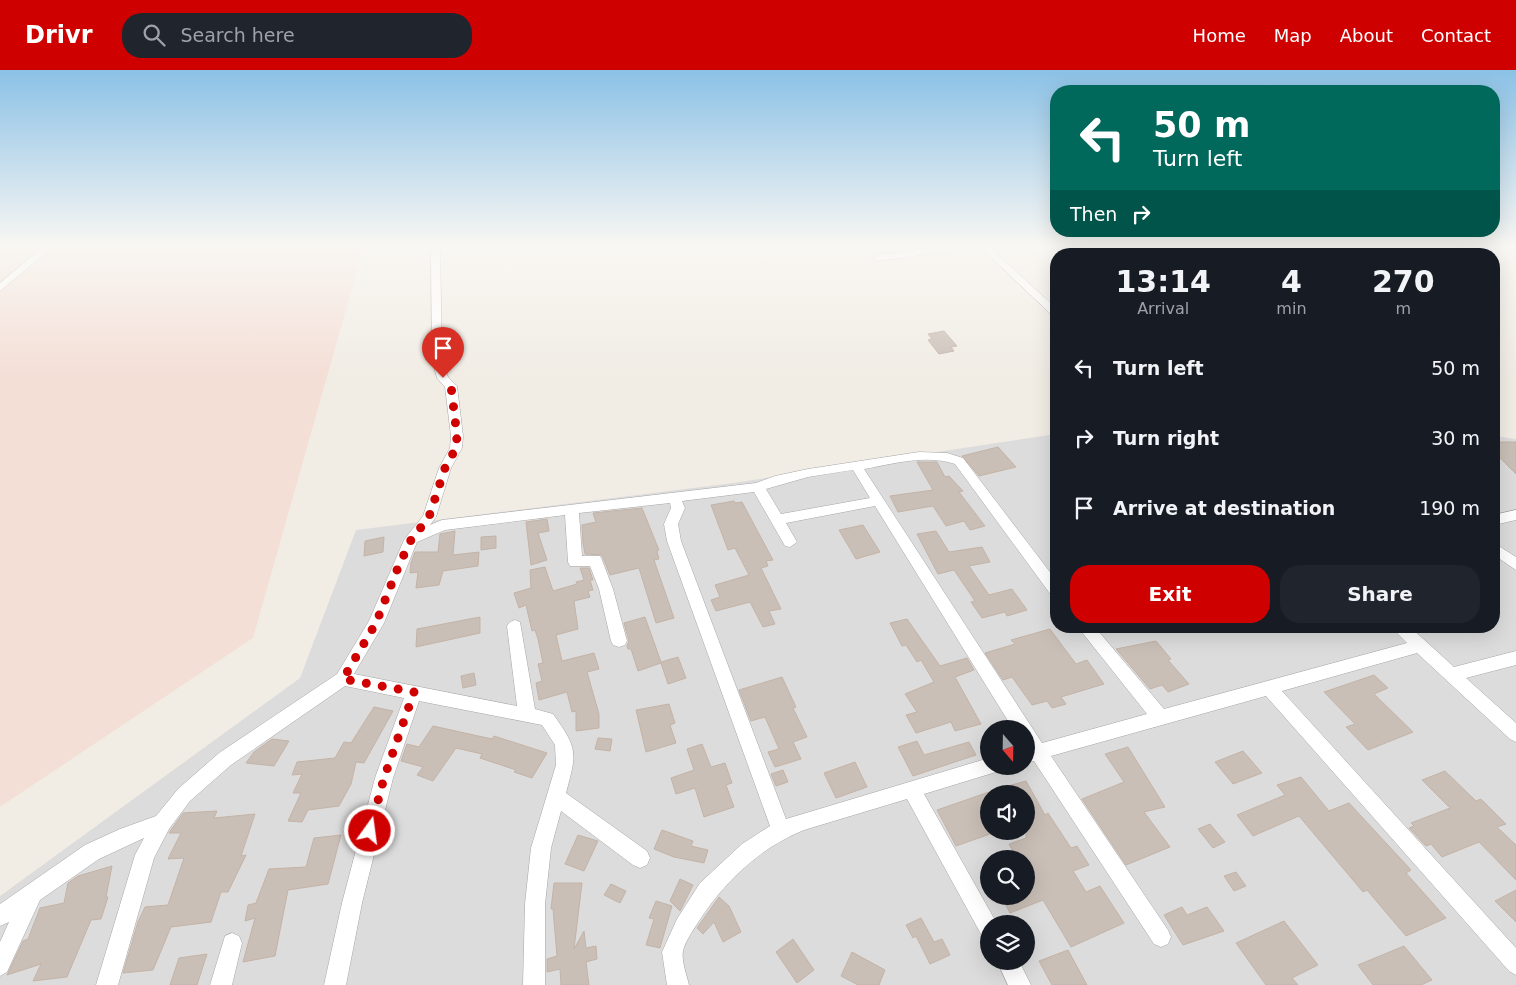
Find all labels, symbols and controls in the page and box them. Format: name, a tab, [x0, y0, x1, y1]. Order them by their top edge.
search box	[122, 13, 472, 58]
text: Drivr	[25, 21, 92, 49]
icon: search	[140, 21, 168, 49]
text: Search here	[180, 24, 295, 46]
text: Home	[1193, 25, 1246, 46]
text: Map	[1274, 25, 1312, 46]
text: About	[1340, 25, 1393, 46]
text: Contact	[1421, 25, 1491, 46]
icon: left	[1070, 105, 1135, 170]
text: 50 m	[1153, 105, 1250, 145]
text: Turn left	[1153, 146, 1242, 171]
icon: right	[1127, 200, 1155, 228]
text: Then	[1070, 203, 1117, 225]
text: 13:14	[1115, 264, 1211, 299]
text: 4	[1281, 264, 1302, 299]
text: 270	[1372, 264, 1435, 299]
text: Arrival	[1137, 299, 1189, 318]
text: min	[1276, 299, 1307, 318]
text: m	[1395, 299, 1411, 318]
pin	[422, 327, 464, 378]
icon: arrive	[429, 334, 457, 362]
icon: left	[1070, 354, 1098, 382]
text: Turn left	[1113, 357, 1204, 379]
text: 50 m	[1431, 357, 1480, 379]
icon: right	[1070, 424, 1098, 452]
text: Turn right	[1113, 427, 1219, 449]
text: 30 m	[1431, 427, 1480, 449]
icon: arrive	[1070, 494, 1098, 522]
text: Arrive at destination	[1113, 497, 1335, 519]
text: 190 m	[1419, 497, 1480, 519]
button: Exit	[1070, 565, 1270, 623]
button: Share	[1280, 565, 1480, 623]
north arrow	[980, 720, 1035, 775]
map controls	[980, 720, 1035, 970]
button: sound	[980, 785, 1035, 840]
position arrow	[343, 804, 395, 856]
button: search	[980, 850, 1035, 905]
button: layers	[980, 915, 1035, 970]

